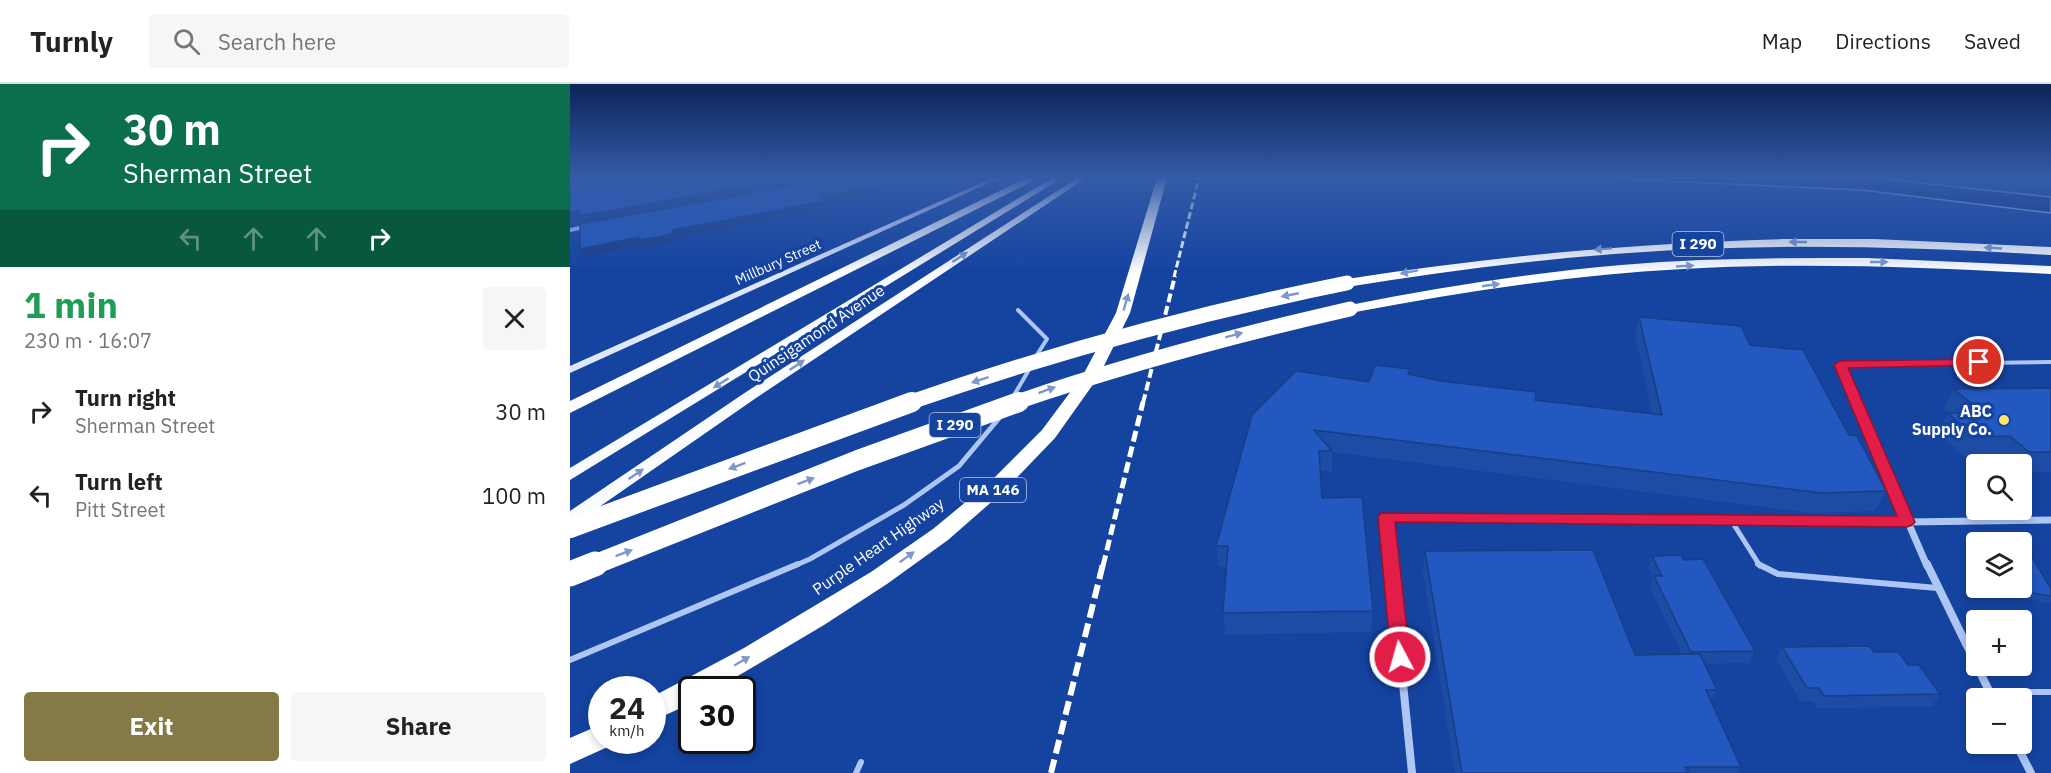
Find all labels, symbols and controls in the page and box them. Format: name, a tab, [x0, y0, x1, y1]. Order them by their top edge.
search box	[149, 14, 569, 68]
text: Turnly	[30, 23, 113, 60]
icon: search	[170, 25, 203, 58]
text: Search here	[218, 27, 336, 56]
text: Map	[1762, 27, 1802, 55]
text: Directions	[1835, 27, 1931, 55]
text: Saved	[1964, 27, 2021, 55]
text: 30 m	[123, 102, 221, 157]
icon: right	[24, 108, 102, 186]
text: Sherman Street	[123, 155, 313, 190]
icon: left	[174, 222, 207, 255]
icon: ahead	[237, 222, 270, 255]
icon: ahead	[300, 222, 333, 255]
icon: right	[363, 222, 396, 255]
road number: I 290	[1672, 232, 1724, 256]
street label: Millbury Street	[732, 235, 824, 289]
one-way arrow	[1788, 237, 1807, 247]
one-way arrow	[1983, 243, 2002, 252]
one-way arrow	[1593, 245, 1612, 254]
one-way arrow	[951, 252, 968, 263]
one-way arrow	[1870, 258, 1889, 267]
one-way arrow	[1675, 262, 1694, 271]
one-way arrow	[1400, 268, 1419, 277]
street label: Quinsigamond Avenue	[744, 280, 888, 386]
one-way arrow	[1481, 280, 1500, 290]
text: 1 min	[24, 281, 118, 328]
button: close	[483, 287, 546, 350]
one-way arrow	[1280, 291, 1299, 300]
one-way arrow	[1122, 293, 1132, 311]
text: 230 m · 16:07	[24, 327, 152, 354]
one-way arrow	[1225, 330, 1243, 339]
pin	[1953, 336, 2004, 387]
icon: arrive	[1962, 345, 1995, 378]
one-way arrow	[789, 360, 805, 371]
one-way arrow	[971, 375, 989, 385]
one-way arrow	[713, 377, 729, 388]
text: Turn right	[75, 383, 176, 412]
one-way arrow	[1039, 385, 1057, 395]
icon: right	[24, 395, 57, 428]
text: 30 m	[495, 397, 546, 426]
place label: ABC Supply Co.	[1912, 401, 1992, 439]
text: Sherman Street	[75, 412, 215, 439]
road number: I 290	[930, 413, 980, 437]
marker: ABC Supply Co.	[1997, 413, 2011, 427]
map controls	[1966, 454, 2032, 754]
button: search	[1966, 454, 2032, 520]
one-way arrow	[728, 462, 746, 472]
text: Turn left	[75, 467, 163, 496]
one-way arrow	[627, 468, 643, 480]
one-way arrow	[797, 476, 815, 486]
road number: MA 146	[960, 478, 1026, 502]
icon: left	[24, 479, 57, 512]
text: 100 m	[482, 481, 546, 510]
street label: Purple Heart Highway	[808, 493, 948, 599]
text: Pitt Street	[75, 496, 166, 523]
button: layers	[1966, 532, 2032, 598]
one-way arrow	[616, 547, 634, 557]
one-way arrow	[899, 551, 915, 563]
button: +	[1966, 610, 2032, 676]
position arrow	[1368, 625, 1432, 689]
one-way arrow	[734, 656, 751, 666]
speed limit sign: 30	[678, 676, 756, 754]
text: 24	[609, 688, 645, 727]
button: −	[1966, 688, 2032, 754]
button: Exit	[24, 692, 279, 761]
button: Share	[291, 692, 546, 761]
text: km/h	[609, 721, 645, 740]

